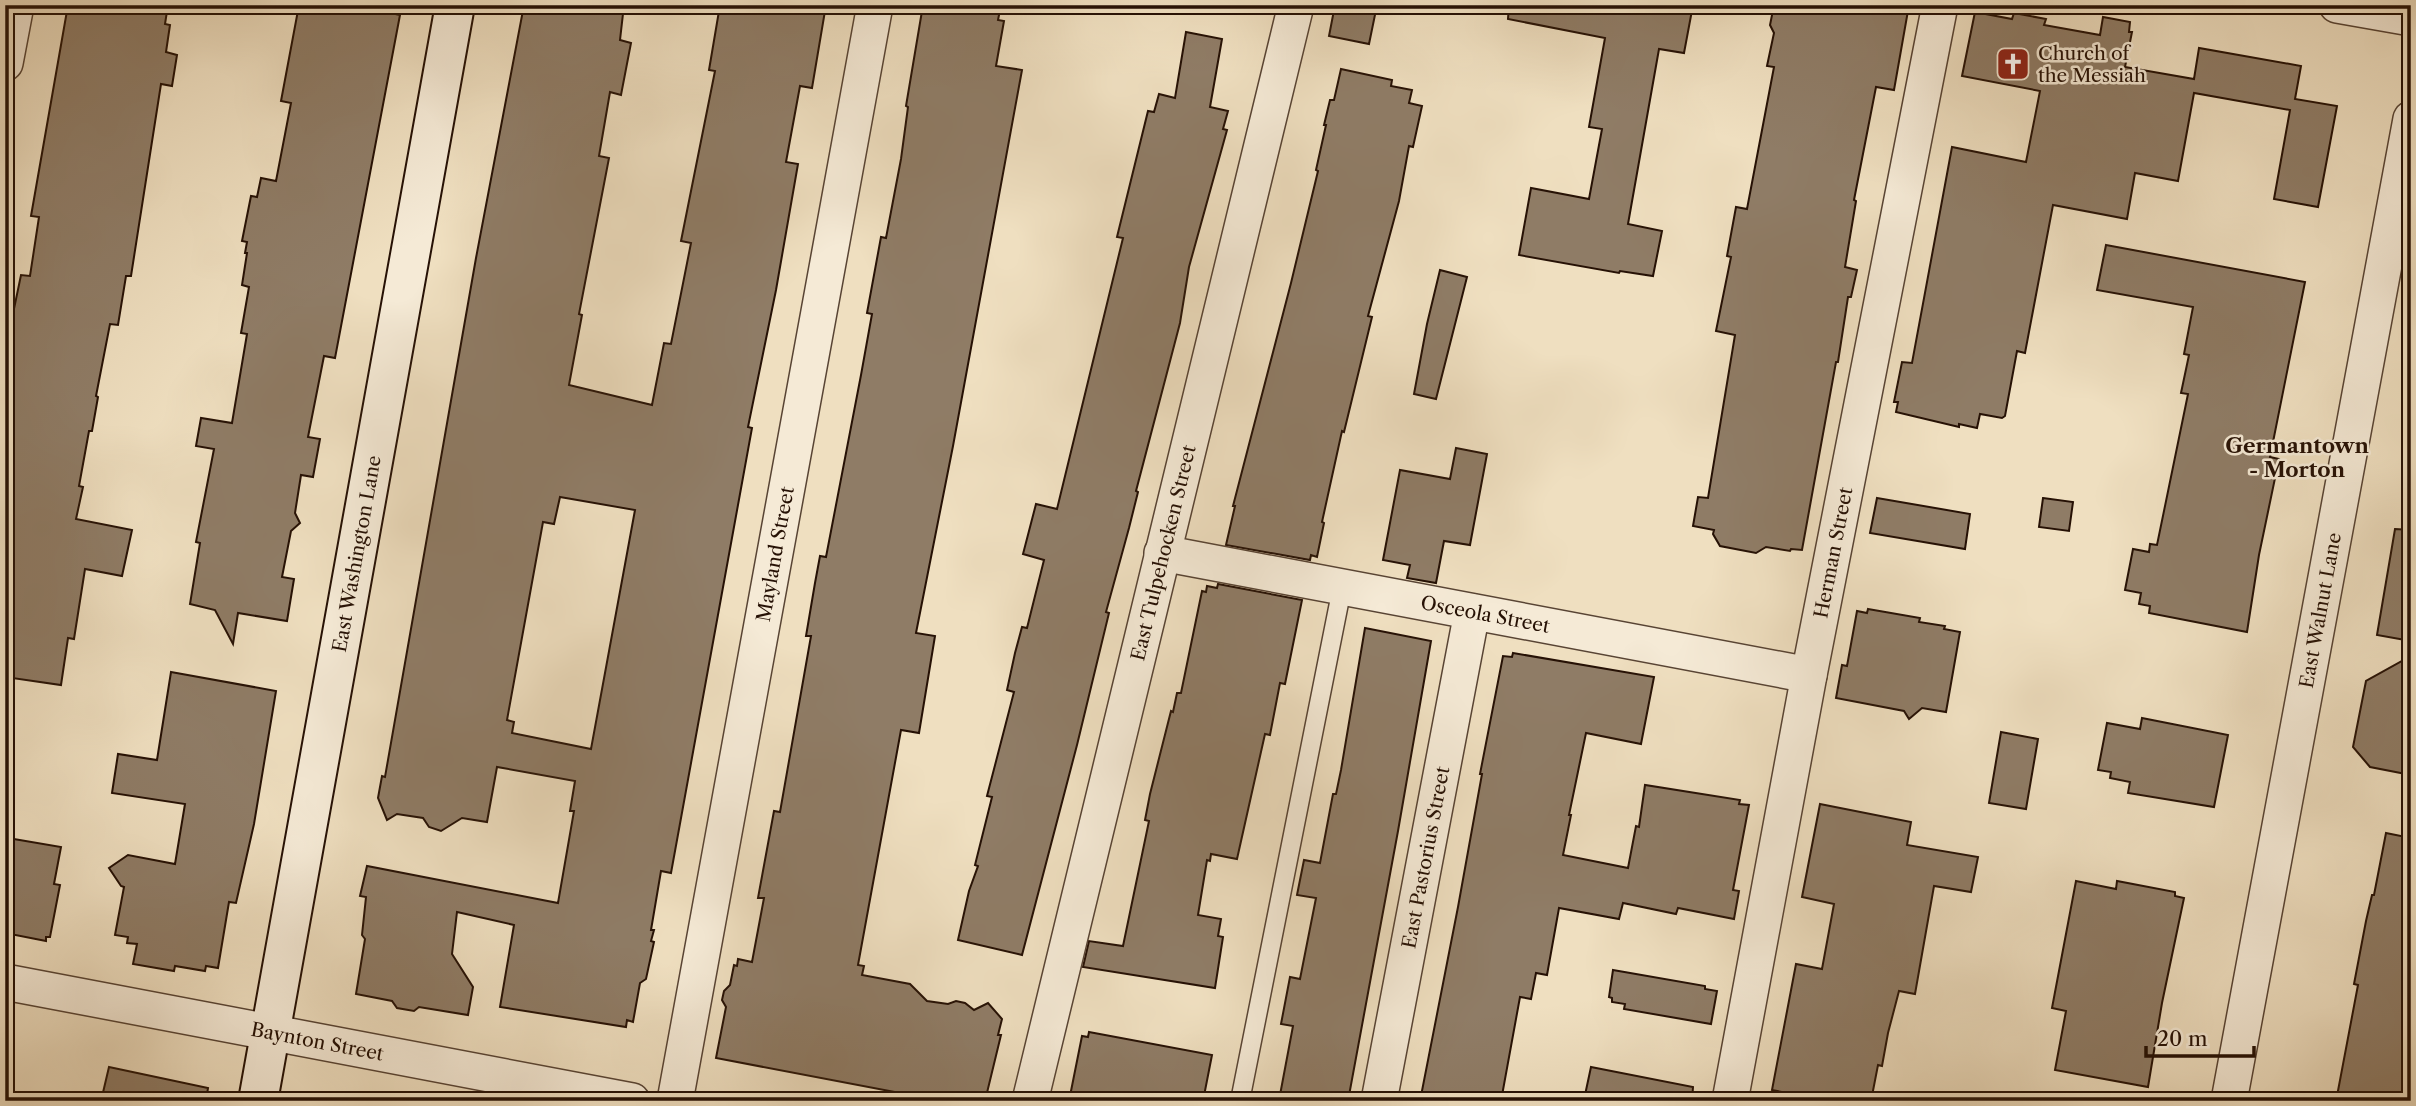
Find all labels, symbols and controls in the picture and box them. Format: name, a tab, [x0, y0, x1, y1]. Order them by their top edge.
place label: Church of the Messiah	[2038, 42, 2146, 87]
church icon: Church of the Messiah	[1994, 45, 2032, 83]
district label: Germantown - Morton	[2225, 433, 2369, 482]
street label: East Tulpehocken Street	[1126, 443, 1201, 663]
street label: East Washington Lane	[328, 453, 386, 654]
street label: Mayland Street	[752, 484, 799, 624]
street label: Herman Street	[1809, 485, 1858, 620]
street label: East Walnut Lane	[2295, 531, 2346, 690]
street label: Osceola Street	[1419, 591, 1552, 638]
street label: East Pastorius Street	[1397, 764, 1454, 950]
scale bar	[2146, 1015, 2255, 1059]
street label: Baynton Street	[249, 1018, 386, 1066]
text: 20 m	[2157, 1026, 2208, 1051]

